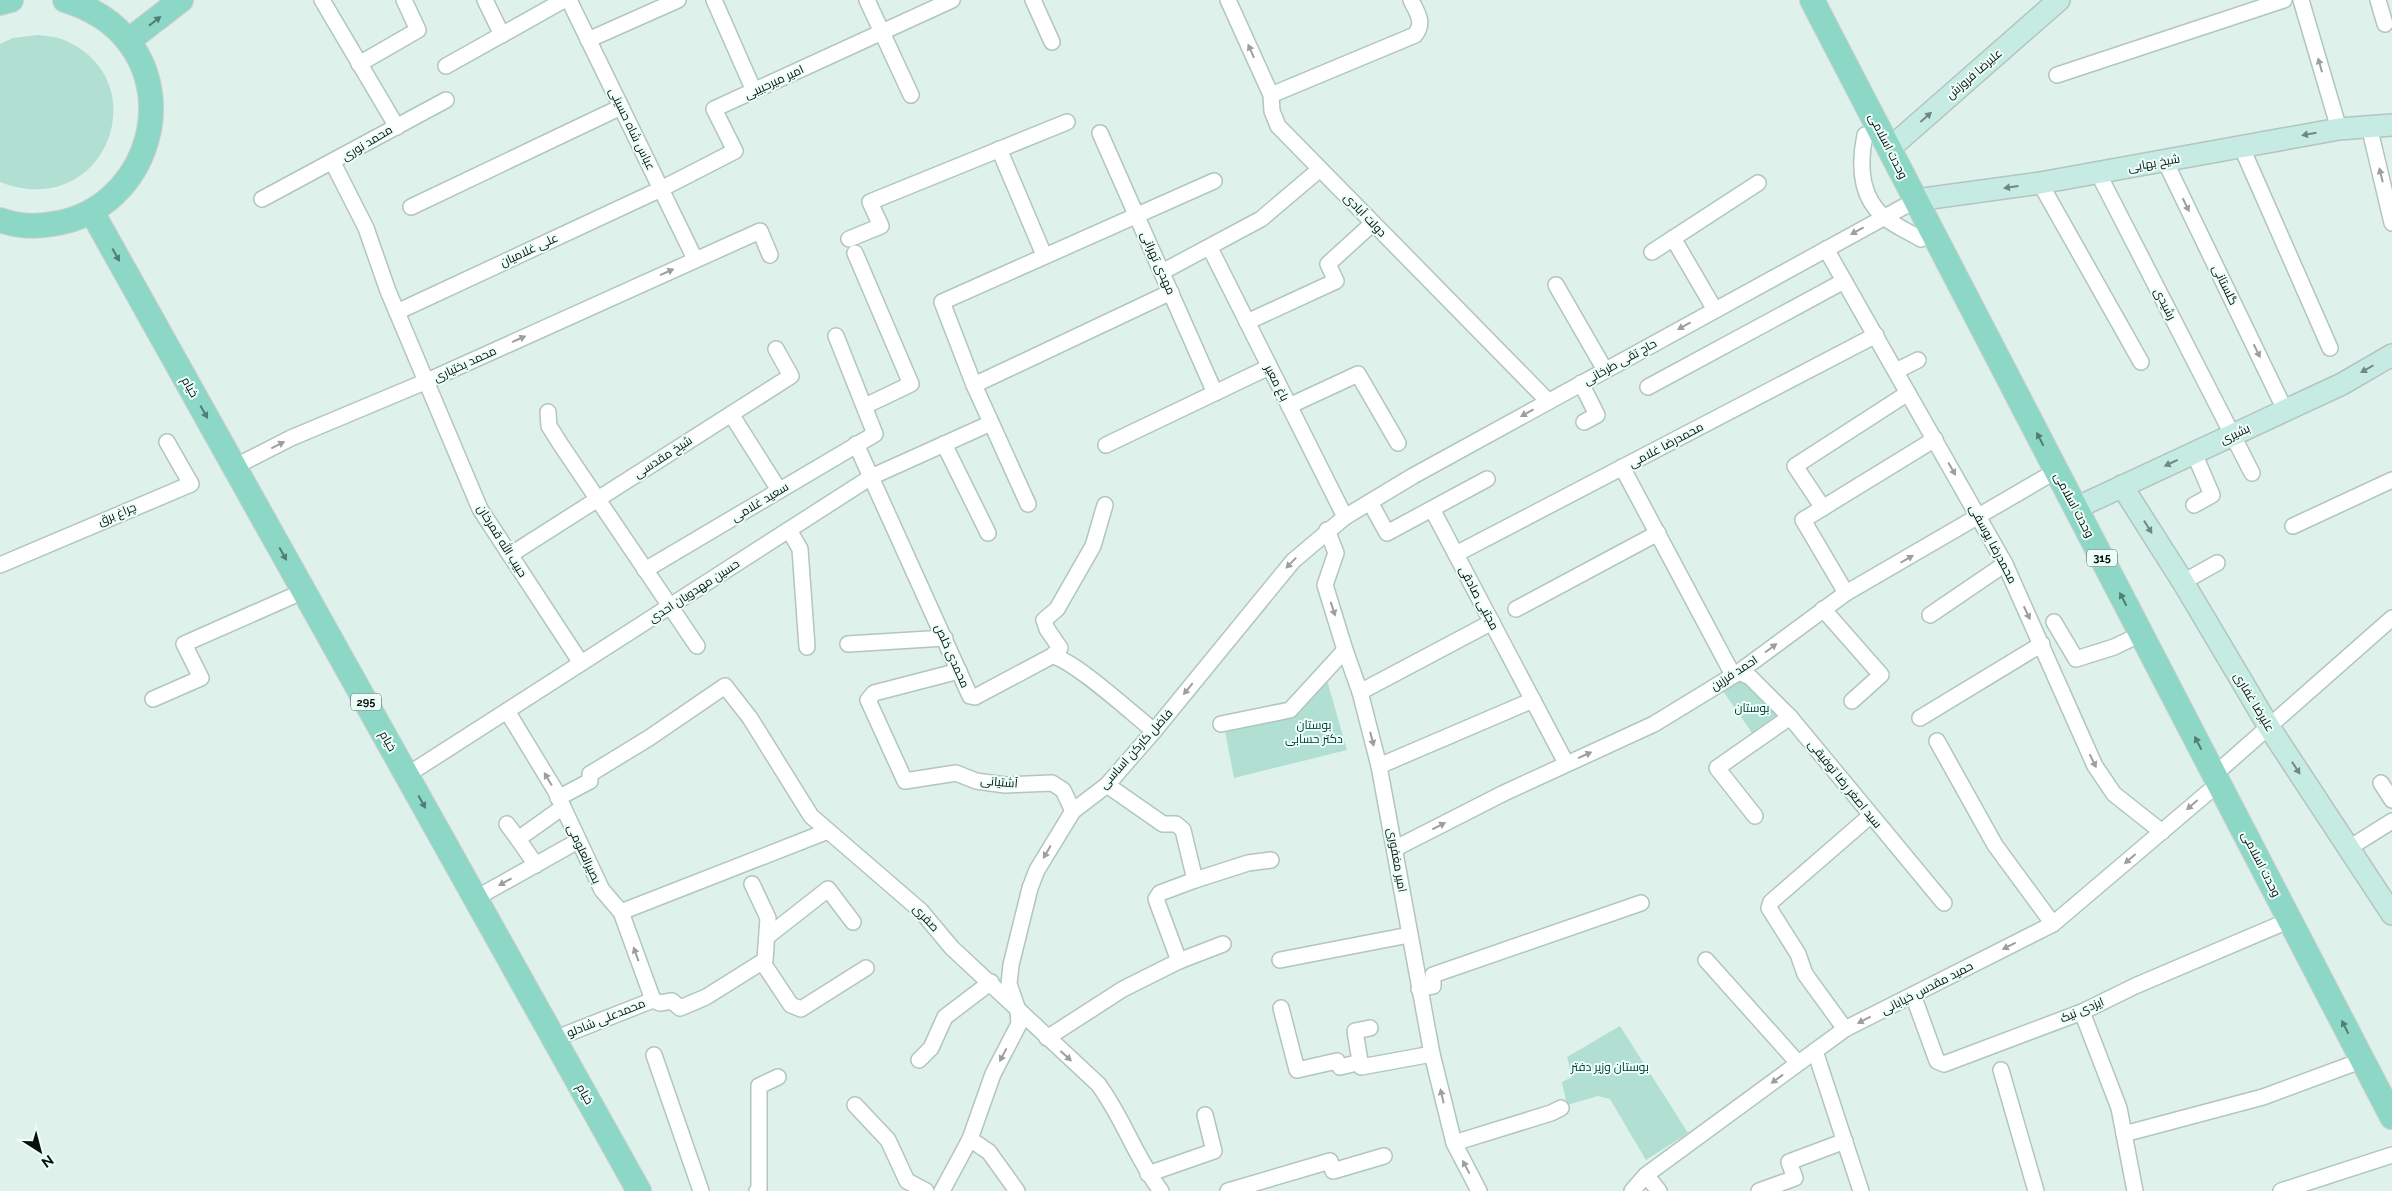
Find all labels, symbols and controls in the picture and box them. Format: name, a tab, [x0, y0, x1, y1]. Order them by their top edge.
one-way arrow	[148, 15, 161, 26]
one-way arrow	[1246, 44, 1254, 58]
street label: علیرضا فروزش	[1943, 46, 2005, 102]
one-way arrow	[2316, 57, 2324, 73]
street label: امیر میرحبیبی	[742, 62, 806, 102]
street label: عباس شاه حسینی	[606, 86, 658, 172]
street label: وحدت اسلامی	[1865, 111, 1911, 181]
one-way arrow	[1919, 111, 1932, 122]
street label: محمد نوری	[339, 122, 395, 164]
one-way arrow	[2301, 130, 2316, 138]
street label: شیخ بهایی	[2127, 152, 2181, 175]
one-way arrow	[2377, 168, 2385, 183]
one-way arrow	[2003, 183, 2019, 191]
street label: دولت آبادی	[1341, 190, 1389, 240]
one-way arrow	[2183, 198, 2191, 212]
one-way arrow	[1851, 227, 1864, 236]
street label: مهدی تهرانی	[1138, 229, 1178, 297]
street label: علی غلامیان	[498, 230, 560, 270]
one-way arrow	[111, 248, 120, 261]
street label: گلستانی	[2209, 263, 2241, 307]
one-way arrow	[660, 267, 674, 275]
street label: رشیدی	[2151, 286, 2179, 322]
one-way arrow	[1678, 322, 1691, 331]
one-way arrow	[512, 334, 526, 342]
street label: حاج تقی طرخانی	[1581, 336, 1659, 389]
street label: محمد بختیاری	[431, 343, 499, 385]
one-way arrow	[2253, 344, 2261, 358]
street label: باغ معیر	[1261, 362, 1292, 404]
one-way arrow	[2361, 365, 2374, 374]
street label: خیام	[178, 374, 201, 400]
one-way arrow	[199, 405, 208, 418]
one-way arrow	[1519, 409, 1534, 417]
street label: محمدرضا غلامی	[1626, 419, 1706, 471]
street label: بشیری	[2218, 421, 2252, 447]
one-way arrow	[2036, 432, 2044, 446]
street label: شیخ مقدسی	[631, 433, 695, 482]
one-way arrow	[271, 441, 285, 449]
one-way arrow	[2164, 460, 2178, 468]
one-way arrow	[1948, 461, 1956, 476]
street label: وحدت اسلامی	[2051, 470, 2097, 540]
street label: سعید غلامی	[729, 479, 791, 524]
street label: چراغ برق	[96, 500, 139, 530]
street label: حبیب الله قمرخان	[474, 502, 531, 580]
street label: محمدرضا یوسفی	[1966, 502, 2020, 586]
one-way arrow	[2144, 521, 2153, 534]
one-way arrow	[279, 546, 287, 561]
road number: 315	[2087, 550, 2117, 566]
one-way arrow	[1899, 555, 1914, 563]
street label: حسین مهدویان احدی	[646, 556, 742, 626]
one-way arrow	[1285, 557, 1297, 569]
street label: مجتبی صادقی	[1456, 564, 1502, 632]
one-way arrow	[2119, 591, 2127, 606]
one-way arrow	[1329, 602, 1337, 617]
one-way arrow	[2024, 606, 2032, 620]
street label: محمدی خلص	[932, 622, 972, 690]
one-way arrow	[1764, 643, 1778, 653]
street label: احمد فرزین	[1708, 653, 1760, 693]
street label: علیرضا غفاری	[2231, 670, 2277, 734]
one-way arrow	[1183, 682, 1194, 695]
road number: 295	[351, 694, 381, 710]
park label: بوستان	[1734, 701, 1770, 715]
street label: فاضل کارکن اساسی	[1097, 706, 1175, 792]
park label: بوستان دکتر حسابی	[1285, 718, 1343, 746]
street label: خیام	[376, 728, 399, 754]
one-way arrow	[1368, 732, 1376, 747]
one-way arrow	[2194, 736, 2202, 750]
street label: سید اصغر رضا توفیقی	[1805, 737, 1885, 831]
one-way arrow	[1578, 750, 1592, 758]
one-way arrow	[2090, 754, 2098, 768]
one-way arrow	[2291, 761, 2301, 775]
one-way arrow	[543, 772, 552, 785]
street label: آشتیانی	[980, 773, 1019, 791]
one-way arrow	[418, 795, 426, 810]
one-way arrow	[2187, 799, 2199, 811]
street label: بصیرالعلومی	[564, 822, 604, 886]
one-way arrow	[1432, 822, 1447, 830]
street label: امیر مغفوری	[1384, 827, 1410, 893]
street label: وحدت اسلامی	[2238, 829, 2284, 899]
one-way arrow	[1043, 845, 1051, 860]
one-way arrow	[2123, 853, 2136, 864]
one-way arrow	[498, 878, 513, 886]
street label: صفری	[910, 902, 942, 934]
one-way arrow	[2002, 942, 2017, 950]
one-way arrow	[632, 946, 640, 961]
street label: حمید مقدس خیابانی	[1879, 959, 1975, 1017]
street label: ایزدی نیک	[2058, 995, 2106, 1025]
street label: محمدعلی شادلو	[565, 996, 647, 1040]
one-way arrow	[1857, 1015, 1872, 1024]
one-way arrow	[2341, 1020, 2349, 1034]
one-way arrow	[999, 1048, 1007, 1062]
one-way arrow	[1060, 1050, 1073, 1061]
park label: بوستان وزیر دفتر	[1570, 1060, 1649, 1074]
one-way arrow	[1770, 1074, 1784, 1084]
street label: خیام	[573, 1081, 596, 1107]
one-way arrow	[1438, 1088, 1446, 1103]
north arrow	[15, 1126, 65, 1176]
text: N	[39, 1152, 57, 1171]
one-way arrow	[1462, 1160, 1470, 1174]

